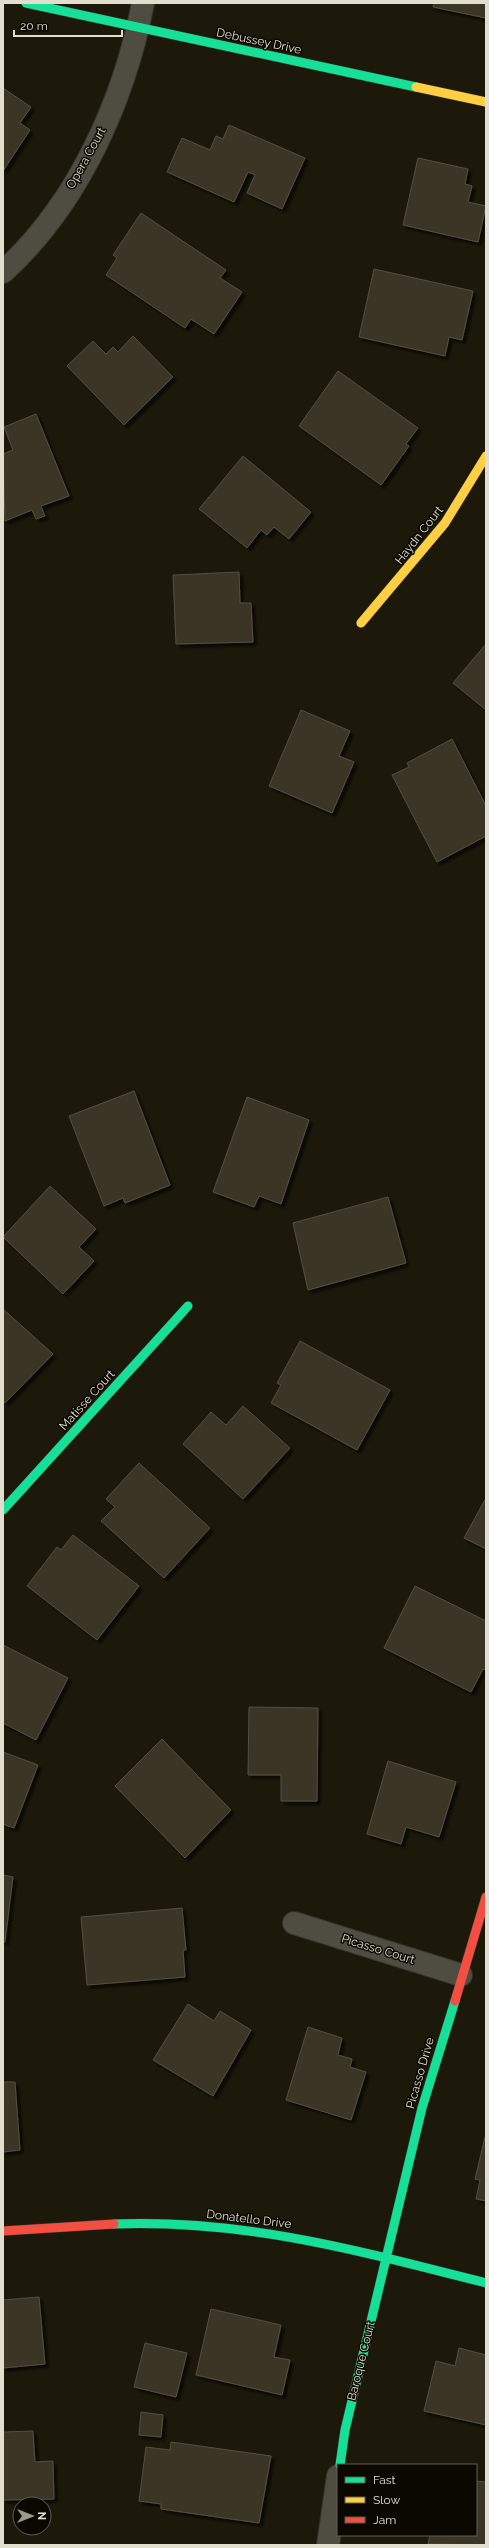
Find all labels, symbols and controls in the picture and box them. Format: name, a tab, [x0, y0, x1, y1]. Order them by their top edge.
scale bar	[14, 12, 122, 38]
text: 20 m	[20, 19, 48, 33]
street label: Debussey Drive	[215, 25, 303, 57]
street label: Opera Court	[63, 125, 109, 191]
street label: Haydn Court	[392, 503, 446, 567]
street label: Matisse Court	[56, 1367, 118, 1433]
street label: Picasso Court	[340, 1931, 416, 1967]
street label: Picasso Drive	[403, 2036, 437, 2110]
street label: Donatello Drive	[206, 2207, 292, 2231]
street label: Baroque Court	[344, 2320, 378, 2402]
legend	[337, 2464, 477, 2536]
text: Fast	[373, 2473, 396, 2487]
text: Slow	[373, 2493, 400, 2507]
north arrow	[12, 2496, 52, 2536]
text: N	[35, 2512, 48, 2520]
text: Jam	[373, 2513, 396, 2527]

